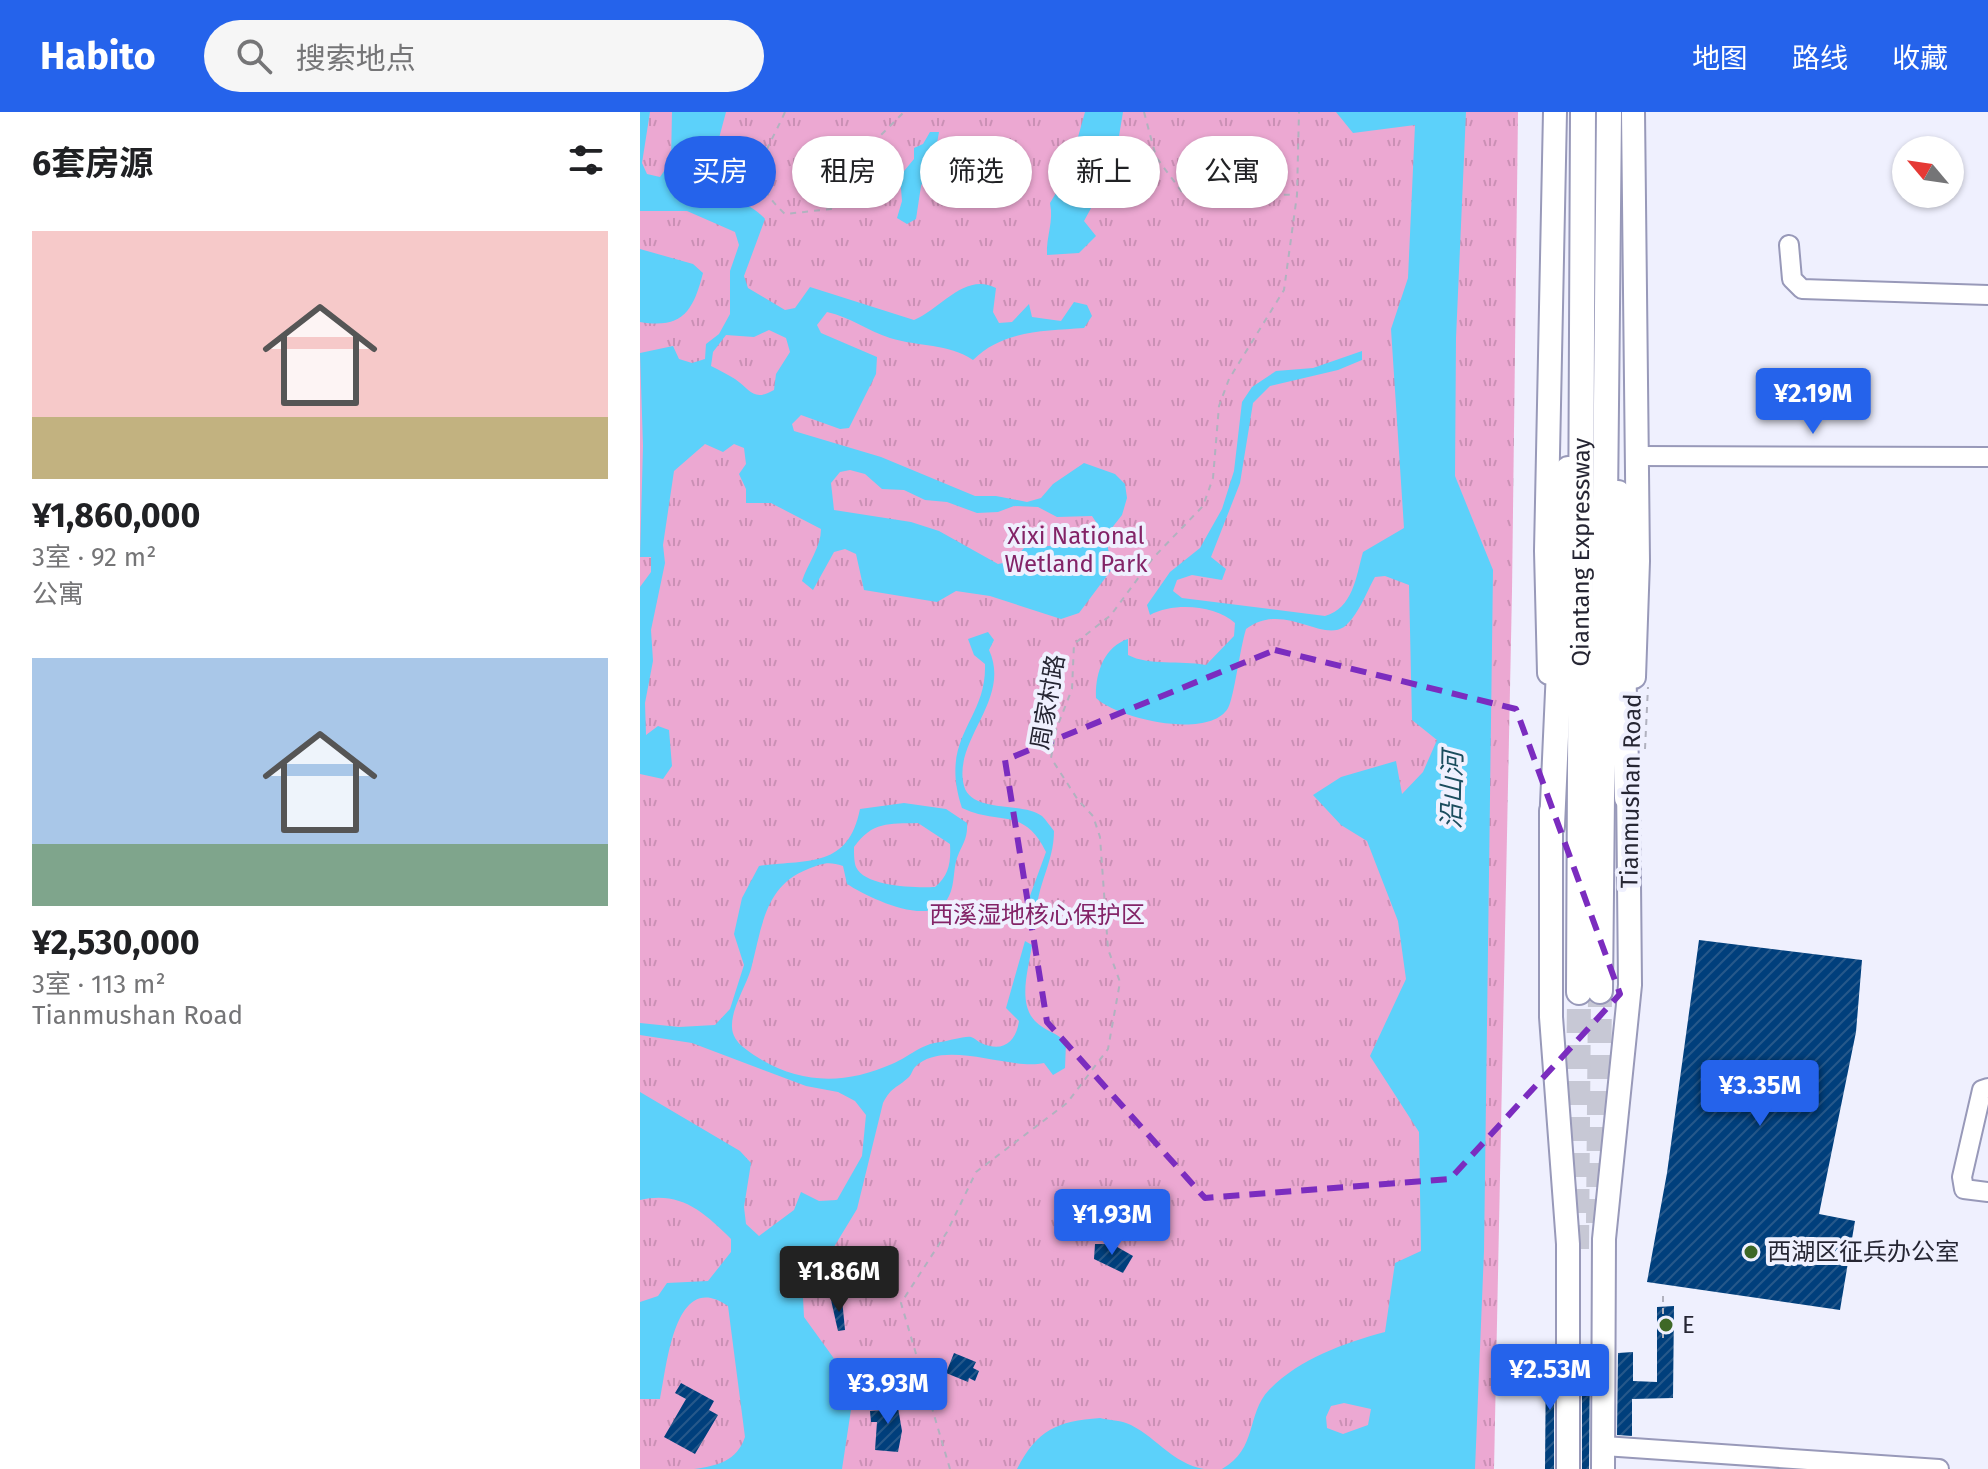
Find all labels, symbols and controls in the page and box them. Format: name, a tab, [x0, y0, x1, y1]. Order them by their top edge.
search box	[204, 20, 764, 92]
text: Habito	[40, 33, 156, 79]
icon: search	[232, 34, 276, 78]
text: 搜索地点	[296, 41, 416, 77]
text: 地图	[1692, 42, 1748, 75]
text: 路线	[1792, 42, 1848, 75]
text: 收藏	[1892, 42, 1948, 75]
chip: 买房	[664, 136, 776, 208]
chip: 租房	[792, 136, 904, 208]
chip: 筛选	[920, 136, 1032, 208]
chip: 新上	[1048, 136, 1160, 208]
chip: 公寓	[1176, 136, 1288, 208]
north arrow	[1892, 136, 1964, 208]
map controls	[1892, 136, 1964, 208]
icon: filters	[564, 138, 608, 182]
text: 6套房源	[32, 143, 153, 184]
icon: home	[248, 283, 392, 427]
pin: ¥2.19M	[1748, 368, 1878, 436]
text: ¥2.19M	[1774, 378, 1852, 409]
street label: Qiantang Expressway	[1566, 437, 1596, 666]
text: ¥1,860,000	[32, 495, 200, 536]
park label: Xixi National Wetland Park	[1004, 522, 1148, 578]
text: 3室 · 92 m²	[32, 542, 156, 573]
text: 公寓	[32, 579, 84, 610]
street label: 周家村路	[1026, 652, 1070, 752]
street label: Tianmushan Road	[1615, 693, 1647, 889]
icon: home	[248, 710, 392, 854]
water label: 沿山河	[1436, 746, 1469, 829]
park label: 西溪湿地核心保护区	[929, 901, 1145, 929]
text: ¥2,530,000	[32, 922, 200, 963]
text: 3室 · 113 m²	[32, 969, 166, 1000]
text: Tianmushan Road	[32, 1000, 243, 1031]
pin: ¥3.35M	[1695, 1060, 1825, 1128]
text: ¥3.35M	[1719, 1070, 1801, 1101]
pin: ¥1.93M	[1047, 1189, 1177, 1257]
text: ¥1.93M	[1072, 1199, 1152, 1230]
place label: 西湖区征兵办公室	[1767, 1238, 1959, 1266]
marker: 西湖区征兵办公室	[1742, 1243, 1760, 1261]
pin: ¥1.86M	[774, 1246, 904, 1314]
text: ¥1.86M	[798, 1256, 880, 1287]
place label: E	[1682, 1311, 1695, 1339]
marker: E	[1657, 1316, 1675, 1334]
pin: ¥2.53M	[1485, 1344, 1615, 1412]
text: ¥2.53M	[1509, 1354, 1591, 1385]
pin: ¥3.93M	[823, 1358, 953, 1426]
text: ¥3.93M	[847, 1368, 929, 1399]

